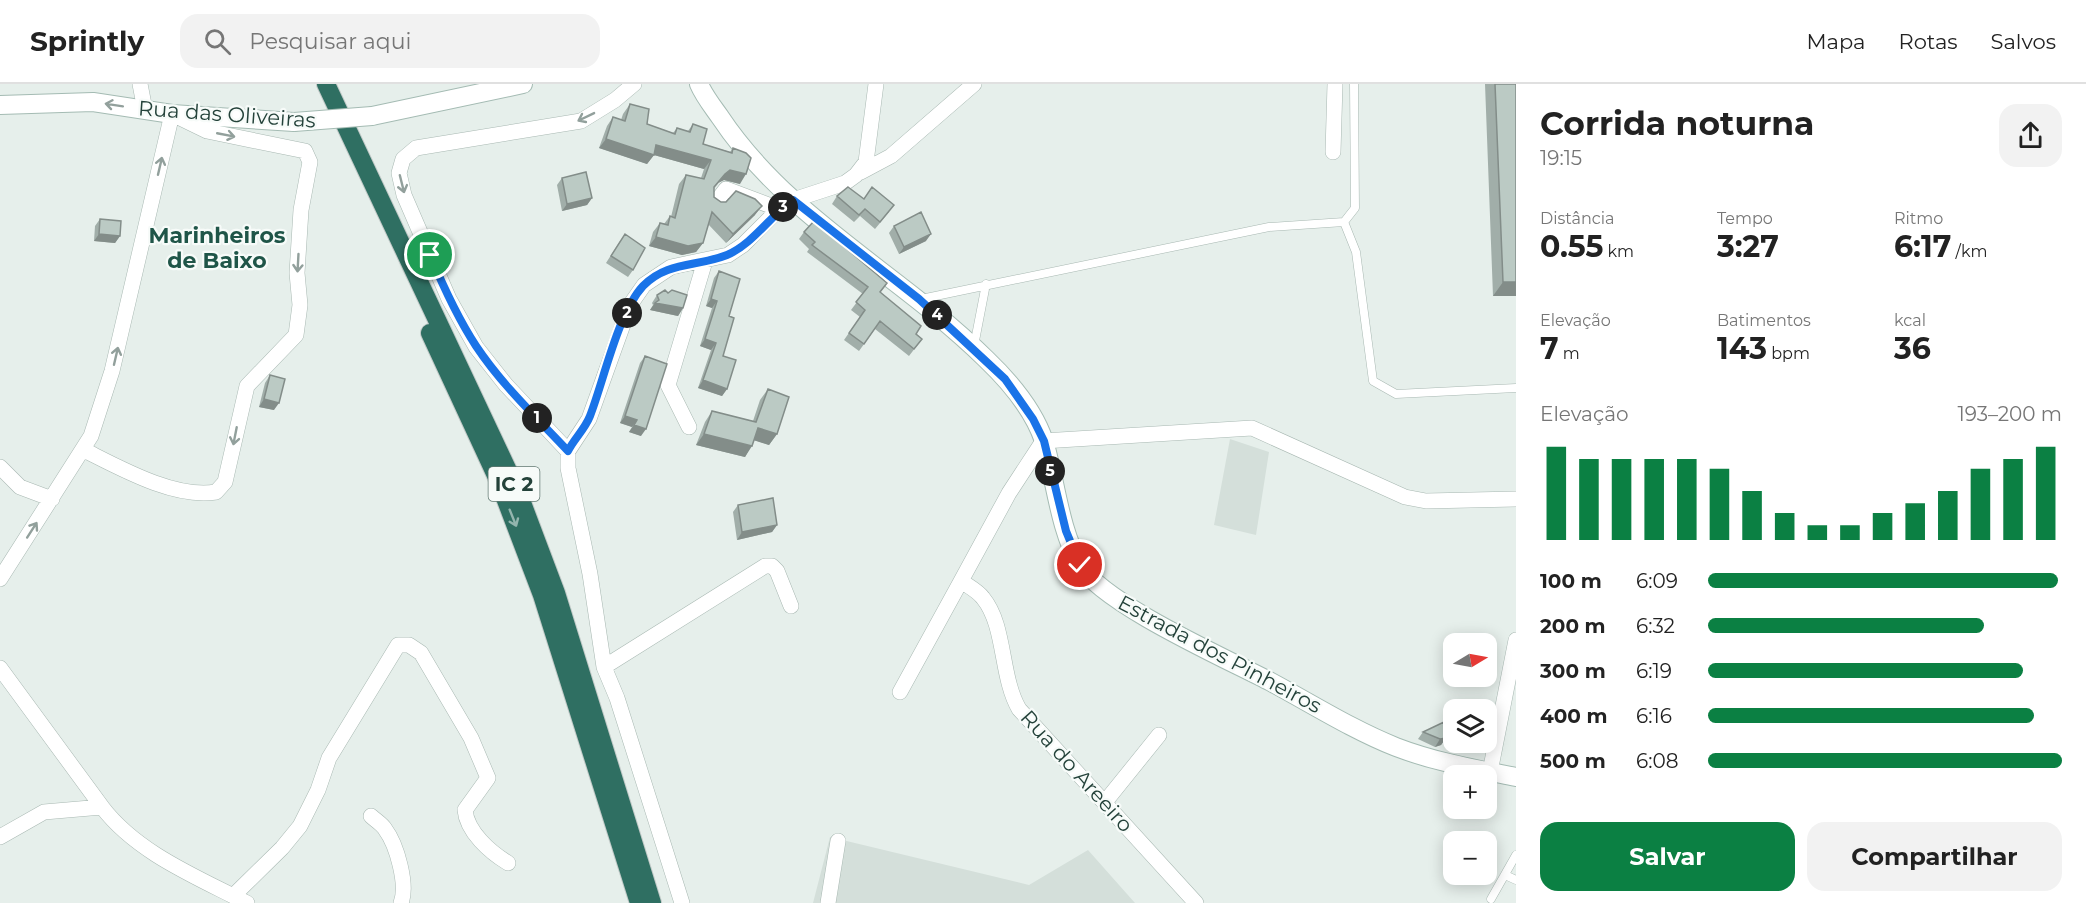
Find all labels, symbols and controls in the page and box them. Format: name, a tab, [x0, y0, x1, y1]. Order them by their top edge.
search box	[180, 14, 600, 68]
text: Sprintly	[30, 24, 144, 58]
icon: search	[201, 25, 234, 58]
text: Pesquisar aqui	[249, 28, 411, 55]
text: Mapa	[1806, 29, 1865, 54]
text: Rotas	[1898, 29, 1958, 54]
text: Salvos	[1991, 29, 2056, 54]
street label: Rua das Oliveiras	[137, 95, 317, 133]
one-way arrow	[105, 99, 125, 110]
text: Corrida noturna	[1540, 103, 1814, 143]
button: share	[1999, 104, 2062, 167]
one-way arrow	[577, 111, 595, 123]
one-way arrow	[216, 130, 235, 141]
text: 19:15	[1540, 146, 1582, 170]
one-way arrow	[155, 156, 166, 176]
one-way arrow	[396, 174, 408, 193]
pin: 3	[768, 192, 798, 222]
text: 3	[778, 197, 788, 216]
text: Distância	[1540, 209, 1614, 228]
text: Tempo	[1717, 209, 1773, 228]
text: Ritmo	[1894, 209, 1943, 228]
district label: Marinheiros de Baixo	[149, 222, 286, 274]
text: 0.55	[1540, 228, 1603, 265]
text: 3:27	[1717, 228, 1779, 265]
text: 6:17	[1894, 228, 1951, 265]
pin	[404, 229, 455, 280]
icon: arrive	[413, 238, 446, 271]
text: km	[1603, 242, 1634, 261]
text: /km	[1951, 242, 1987, 261]
one-way arrow	[292, 253, 303, 273]
pin: 2	[612, 298, 642, 328]
pin: 4	[922, 300, 952, 330]
text: 2	[622, 303, 632, 322]
text: 4	[931, 305, 943, 324]
text: Elevação	[1540, 311, 1611, 330]
text: Batimentos	[1717, 311, 1811, 330]
text: kcal	[1894, 311, 1926, 330]
text: 7	[1540, 330, 1559, 367]
text: 143	[1717, 330, 1767, 367]
text: 36	[1894, 330, 1931, 367]
text: m	[1559, 344, 1580, 363]
text: bpm	[1767, 344, 1810, 363]
one-way arrow	[110, 346, 122, 365]
text: Elevação	[1540, 402, 1629, 426]
text: 193–200 m	[1958, 402, 2062, 426]
pin: 1	[522, 403, 552, 433]
text: 1	[534, 408, 540, 427]
one-way arrow	[229, 426, 240, 446]
pin: 5	[1035, 456, 1065, 486]
text: 5	[1045, 461, 1055, 480]
road number: IC 2	[488, 467, 540, 501]
one-way arrow	[509, 509, 520, 527]
one-way arrow	[27, 522, 39, 539]
pin	[1054, 539, 1105, 590]
icon: check	[1063, 548, 1096, 581]
text: 100 m	[1540, 569, 1602, 593]
text: 6:09	[1636, 569, 1678, 593]
street label: Estrada dos Pinheiros	[1114, 590, 1326, 718]
text: 200 m	[1540, 614, 1606, 638]
text: 6:32	[1636, 614, 1675, 638]
north arrow	[1443, 633, 1497, 687]
map controls	[1443, 633, 1497, 885]
text: 300 m	[1540, 659, 1606, 683]
text: 6:19	[1636, 659, 1672, 683]
button: layers	[1443, 699, 1497, 753]
text: 400 m	[1540, 704, 1608, 728]
text: 6:16	[1636, 704, 1672, 728]
street label: Rua do Areeiro	[1016, 705, 1138, 837]
text: 500 m	[1540, 749, 1606, 773]
text: 6:08	[1636, 749, 1678, 773]
button: +	[1443, 765, 1497, 819]
button: Salvar	[1540, 822, 1795, 891]
button: Compartilhar	[1807, 822, 2062, 891]
button: −	[1443, 831, 1497, 885]

